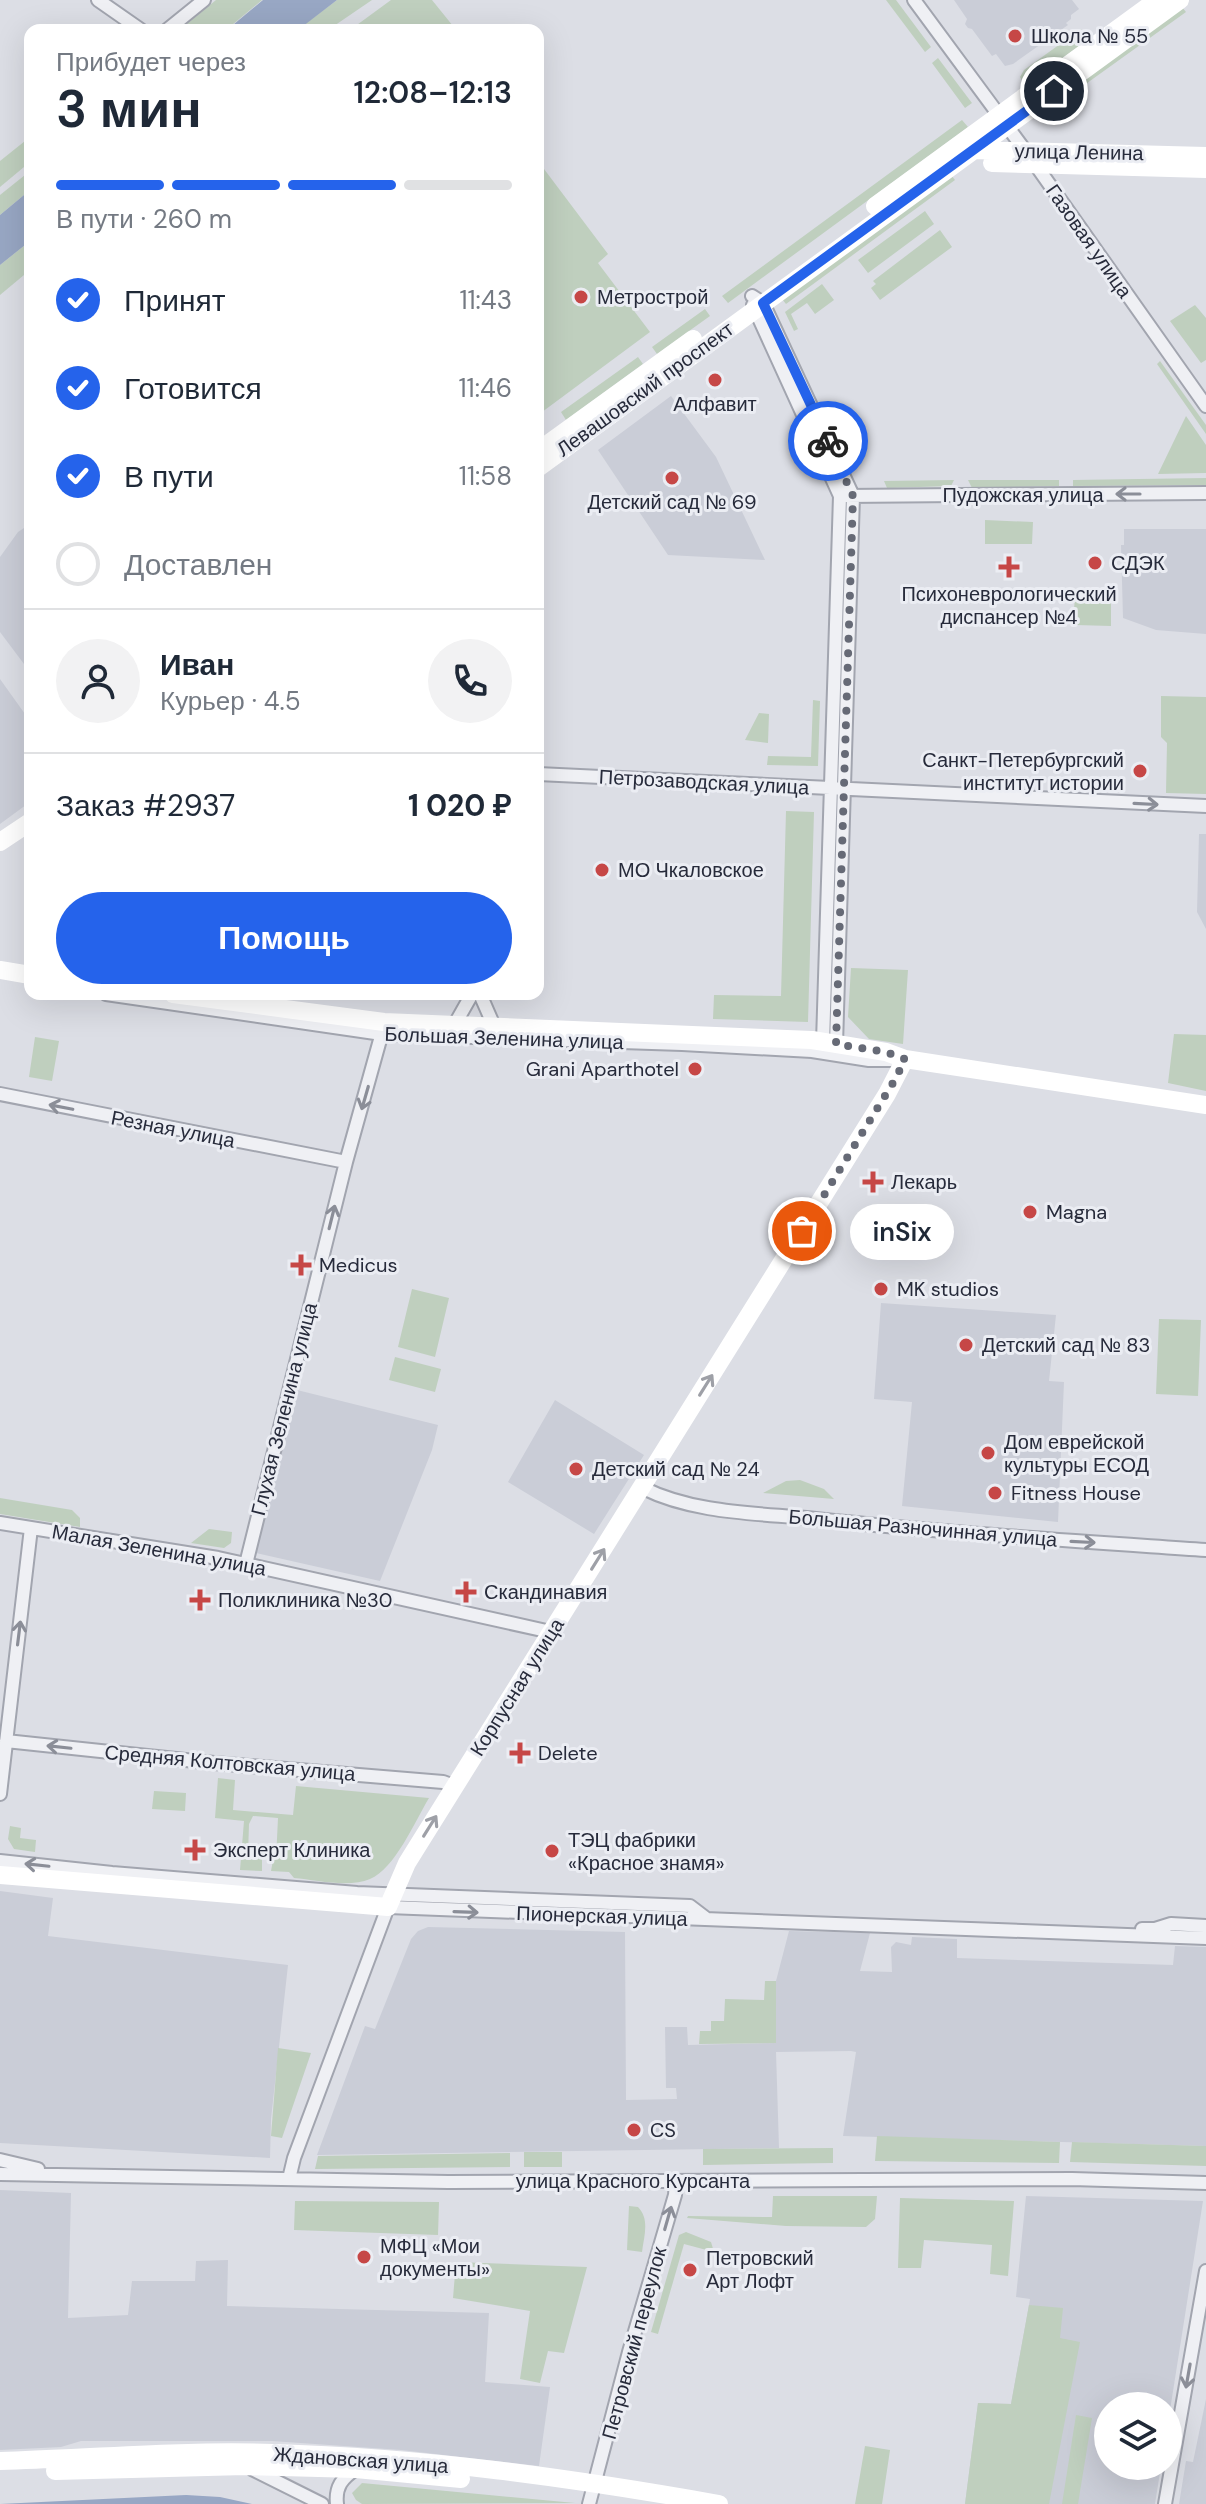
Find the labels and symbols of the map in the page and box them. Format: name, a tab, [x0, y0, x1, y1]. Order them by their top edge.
place label: Школа № 55	[1031, 23, 1148, 49]
marker: Школа № 55	[1006, 27, 1024, 45]
pin	[1020, 57, 1088, 125]
street label: улица Ленина	[1014, 138, 1145, 166]
street label: Газовая улица	[1040, 179, 1138, 304]
place label: Метрострой	[597, 284, 708, 310]
marker: Метрострой	[572, 288, 590, 306]
street label: Левашовский проспект	[551, 316, 739, 462]
marker: Алфавит	[706, 371, 724, 389]
place label: Алфавит	[673, 391, 757, 417]
courier	[788, 401, 868, 481]
marker: Детский сад № 69	[663, 469, 681, 487]
street label: Пудожская улица	[942, 482, 1104, 508]
one-way arrow	[1115, 486, 1142, 502]
place label: Детский сад № 69	[588, 489, 756, 515]
place label: СДЭК	[1111, 550, 1165, 576]
marker: СДЭК	[1086, 554, 1104, 572]
marker: Психоневрологический диспансер №4	[998, 556, 1020, 578]
place label: Психоневрологический диспансер №4	[901, 581, 1117, 630]
place label: Санкт-Петербургский институт истории	[922, 747, 1124, 796]
marker: Санкт-Петербургский институт истории	[1131, 762, 1149, 780]
street label: Петрозаводская улица	[598, 764, 811, 801]
one-way arrow	[1132, 796, 1159, 811]
place label: МО Чкаловское	[618, 857, 764, 883]
marker: МО Чкаловское	[593, 861, 611, 879]
street label: Большая Зеленина улица	[384, 1021, 625, 1055]
place label: Grani Aparthotel	[526, 1056, 679, 1082]
marker: Grani Aparthotel	[686, 1060, 704, 1078]
one-way arrow	[357, 1085, 372, 1111]
one-way arrow	[49, 1099, 75, 1114]
street label: Резная улица	[109, 1104, 238, 1154]
place label: Лекарь	[891, 1169, 957, 1195]
marker: Лекарь	[862, 1171, 884, 1193]
pin	[768, 1197, 836, 1265]
place label: Magna	[1046, 1199, 1107, 1225]
callout: inSix	[850, 1203, 954, 1259]
marker: Magna	[1021, 1203, 1039, 1221]
one-way arrow	[326, 1204, 341, 1230]
place label: Medicus	[319, 1252, 397, 1278]
marker: Medicus	[290, 1254, 312, 1276]
place label: MK studios	[897, 1276, 999, 1302]
marker: MK studios	[872, 1280, 890, 1298]
street label: Глухая Зеленина улица	[245, 1299, 323, 1518]
place label: Детский сад № 83	[982, 1332, 1150, 1358]
marker: Детский сад № 83	[957, 1336, 975, 1354]
one-way arrow	[698, 1374, 714, 1397]
place label: Дом еврейской культуры ЕСОД	[1004, 1429, 1150, 1478]
marker: Дом еврейской культуры ЕСОД	[979, 1444, 997, 1462]
place label: Детский сад № 24	[592, 1456, 760, 1482]
marker: Детский сад № 24	[567, 1460, 585, 1478]
place label: Fitness House	[1011, 1480, 1141, 1506]
marker: Fitness House	[986, 1484, 1004, 1502]
street label: Большая Разночинная улица	[788, 1503, 1059, 1553]
street label: Малая Зеленина улица	[50, 1518, 269, 1582]
one-way arrow	[1069, 1535, 1096, 1550]
one-way arrow	[590, 1548, 607, 1570]
place label: Скандинавия	[484, 1579, 607, 1605]
marker: Скандинавия	[455, 1581, 477, 1603]
place label: Поликлиника №30	[218, 1587, 393, 1613]
marker: Поликлиника №30	[189, 1589, 211, 1611]
street label: Корпусная улица	[464, 1612, 570, 1761]
one-way arrow	[12, 1621, 27, 1646]
one-way arrow	[46, 1739, 73, 1754]
street label: Средняя Колтовская улица	[103, 1739, 357, 1787]
place label: Delete	[538, 1740, 598, 1766]
marker: Delete	[509, 1742, 531, 1764]
one-way arrow	[422, 1815, 438, 1838]
place label: ТЭЦ фабрики «Красное знамя»	[568, 1827, 725, 1876]
place label: Эксперт Клиника	[213, 1837, 371, 1863]
marker: Эксперт Клиника	[184, 1839, 206, 1861]
marker: ТЭЦ фабрики «Красное знамя»	[543, 1842, 561, 1860]
one-way arrow	[24, 1858, 51, 1873]
street label: Пионерская улица	[516, 1900, 689, 1932]
one-way arrow	[452, 1904, 479, 1919]
place label: CS	[650, 2117, 676, 2143]
marker: CS	[625, 2121, 643, 2139]
street label: улица Красного Курсанта	[516, 2168, 751, 2194]
one-way arrow	[662, 2206, 677, 2232]
place label: МФЦ «Мои документы»	[380, 2233, 490, 2282]
street label: Петровский переулок	[596, 2244, 672, 2442]
place label: Петровский Арт Лофт	[706, 2245, 814, 2294]
marker: МФЦ «Мои документы»	[355, 2248, 373, 2266]
marker: Петровский Арт Лофт	[681, 2261, 699, 2279]
one-way arrow	[1179, 2363, 1194, 2388]
street label: Ждановская улица	[273, 2441, 450, 2479]

